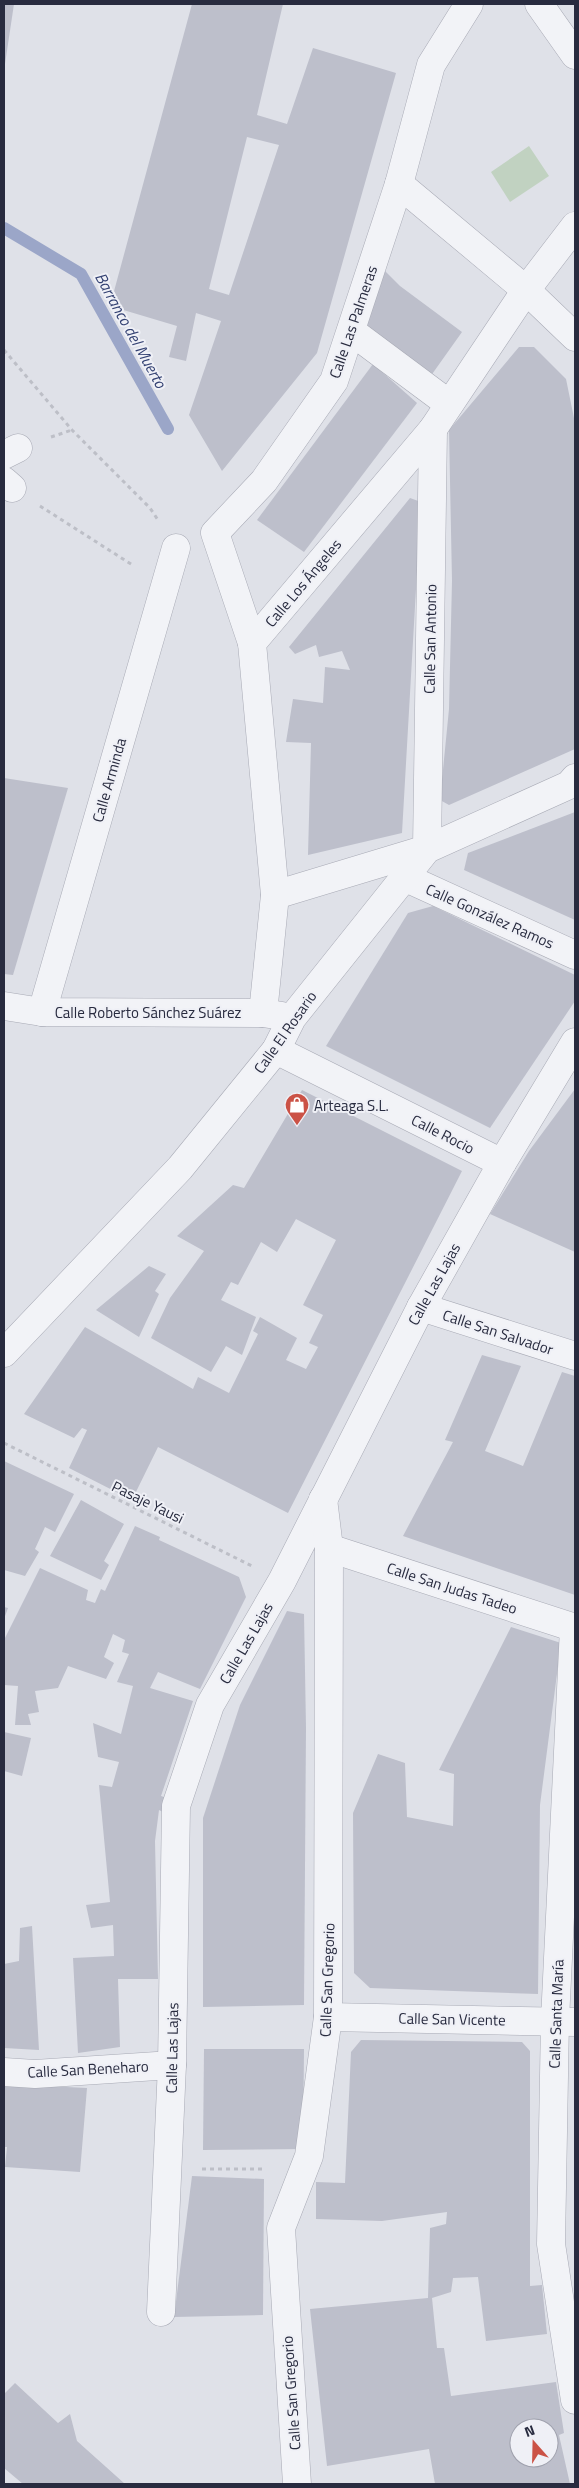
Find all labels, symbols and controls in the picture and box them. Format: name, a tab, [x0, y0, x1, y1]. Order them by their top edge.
street label: Calle Las Palmeras	[323, 262, 383, 382]
water label: Barranco del Muerto	[89, 268, 173, 393]
street label: Calle Los Ángeles	[259, 534, 347, 632]
street label: Calle San Antonio	[418, 584, 442, 694]
street label: Calle Arminda	[86, 735, 132, 825]
street label: Calle González Ramos	[422, 877, 558, 955]
street label: Calle El Rosario	[248, 986, 322, 1078]
street label: Calle Roberto Sánchez Suárez	[55, 1001, 242, 1024]
shop icon: Arteaga S.L.	[284, 1092, 310, 1126]
place label: Arteaga S.L.	[314, 1094, 389, 1117]
street label: Calle Rocio	[407, 1108, 479, 1160]
street label: Calle Las Lajas	[402, 1239, 466, 1329]
street label: Calle San Salvador	[440, 1303, 556, 1361]
street label: Pasaje Yausi	[108, 1475, 188, 1529]
street label: Calle San Judas Tadeo	[384, 1556, 520, 1620]
street label: Calle Las Lajas	[213, 1598, 279, 1688]
street label: Calle San Gregorio	[314, 1922, 340, 2038]
street label: Calle Santa María	[543, 1958, 569, 2069]
street label: Calle Las Lajas	[160, 2002, 184, 2094]
street label: Calle San Vicente	[398, 2007, 506, 2031]
street label: Calle San Beneharo	[27, 2054, 149, 2084]
street label: Calle San Gregorio	[276, 2335, 306, 2451]
north arrow	[509, 2418, 559, 2468]
text: N	[521, 2419, 538, 2442]

